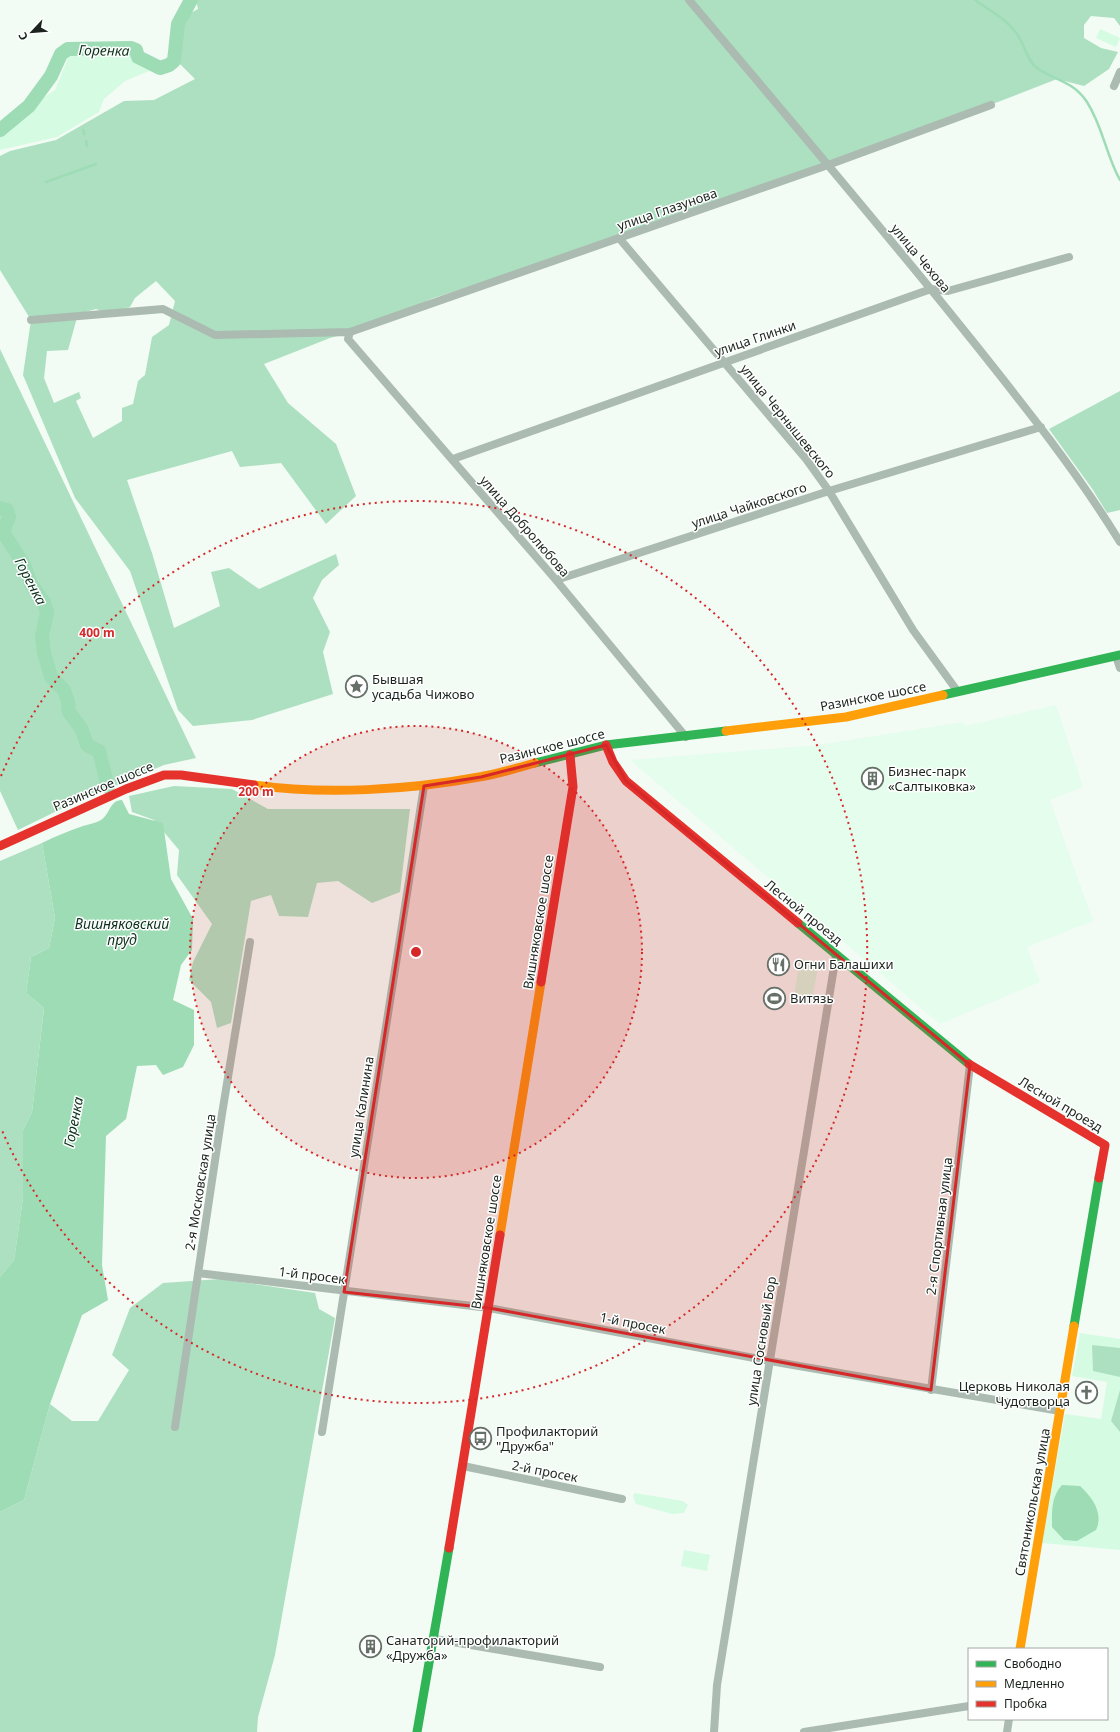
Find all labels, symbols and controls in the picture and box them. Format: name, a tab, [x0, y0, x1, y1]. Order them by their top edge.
north arrow	[12, 12, 52, 52]
text: С	[14, 30, 31, 43]
water label: Горенка	[78, 40, 130, 60]
street label: улица Глазунова	[615, 183, 719, 235]
street label: улица Чехова	[887, 220, 955, 296]
street label: улица Глинки	[712, 316, 798, 360]
street label: улица Чернышевского	[736, 360, 840, 482]
street label: улица Добролюбова	[476, 471, 574, 581]
street label: улица Чайковского	[689, 478, 809, 532]
water label: Горенка	[11, 554, 51, 608]
text: 400 m	[79, 624, 115, 641]
place label: Бывшая усадьба Чижово	[372, 670, 475, 703]
place icon: Бывшая усадьба Чижово	[344, 673, 370, 699]
street label: Разинское шоссе	[818, 677, 928, 715]
street label: Разинское шоссе	[498, 724, 606, 768]
street label: Разинское шоссе	[50, 757, 156, 815]
place label: Бизнес-парк «Салтыковка»	[888, 762, 976, 795]
building icon: Бизнес-парк «Салтыковка»	[860, 765, 886, 791]
text: 200 m	[238, 783, 274, 800]
street label: Вишняковское шоссе	[518, 854, 558, 990]
street label: Лесной проезд	[762, 875, 847, 949]
water label: Вишняковский пруд	[75, 914, 169, 949]
centre of rings	[409, 945, 423, 959]
restaurant icon: Огни Балашихи	[766, 951, 792, 977]
place label: Огни Балашихи	[794, 955, 894, 973]
sports icon: Витязь	[761, 985, 787, 1011]
place label: Витязь	[790, 989, 834, 1007]
street label: улица Калинина	[344, 1055, 378, 1159]
street label: Лесной проезд	[1016, 1072, 1106, 1136]
water label: Горенка	[59, 1095, 87, 1149]
street label: 2-я Московская улица	[180, 1112, 220, 1252]
street label: 2-я Спортивная улица	[922, 1156, 956, 1296]
street label: Вишняковское шоссе	[466, 1174, 506, 1310]
street label: 1-й просек	[278, 1262, 346, 1288]
street label: улица Сосновый Бор	[742, 1275, 780, 1407]
street label: 1-й просек	[598, 1308, 668, 1338]
place label: Церковь Николая Чудотворца	[959, 1377, 1070, 1410]
church icon: Церковь Николая Чудотворца	[1073, 1380, 1099, 1406]
place label: Профилакторий "Дружба"	[496, 1422, 598, 1455]
bus stop icon: Профилакторий "Дружба"	[467, 1425, 493, 1451]
street label: Святоникольская улица	[1010, 1427, 1054, 1577]
street label: 2-й просек	[510, 1456, 580, 1486]
place label: Санаторий-профилакторий «Дружба»	[386, 1631, 559, 1664]
building icon: Санаторий-профилакторий «Дружба»	[358, 1634, 384, 1660]
legend	[968, 1648, 1108, 1720]
text: Свободно	[1004, 1655, 1062, 1672]
text: Медленно	[1004, 1675, 1064, 1692]
text: Пробка	[1004, 1695, 1047, 1712]

